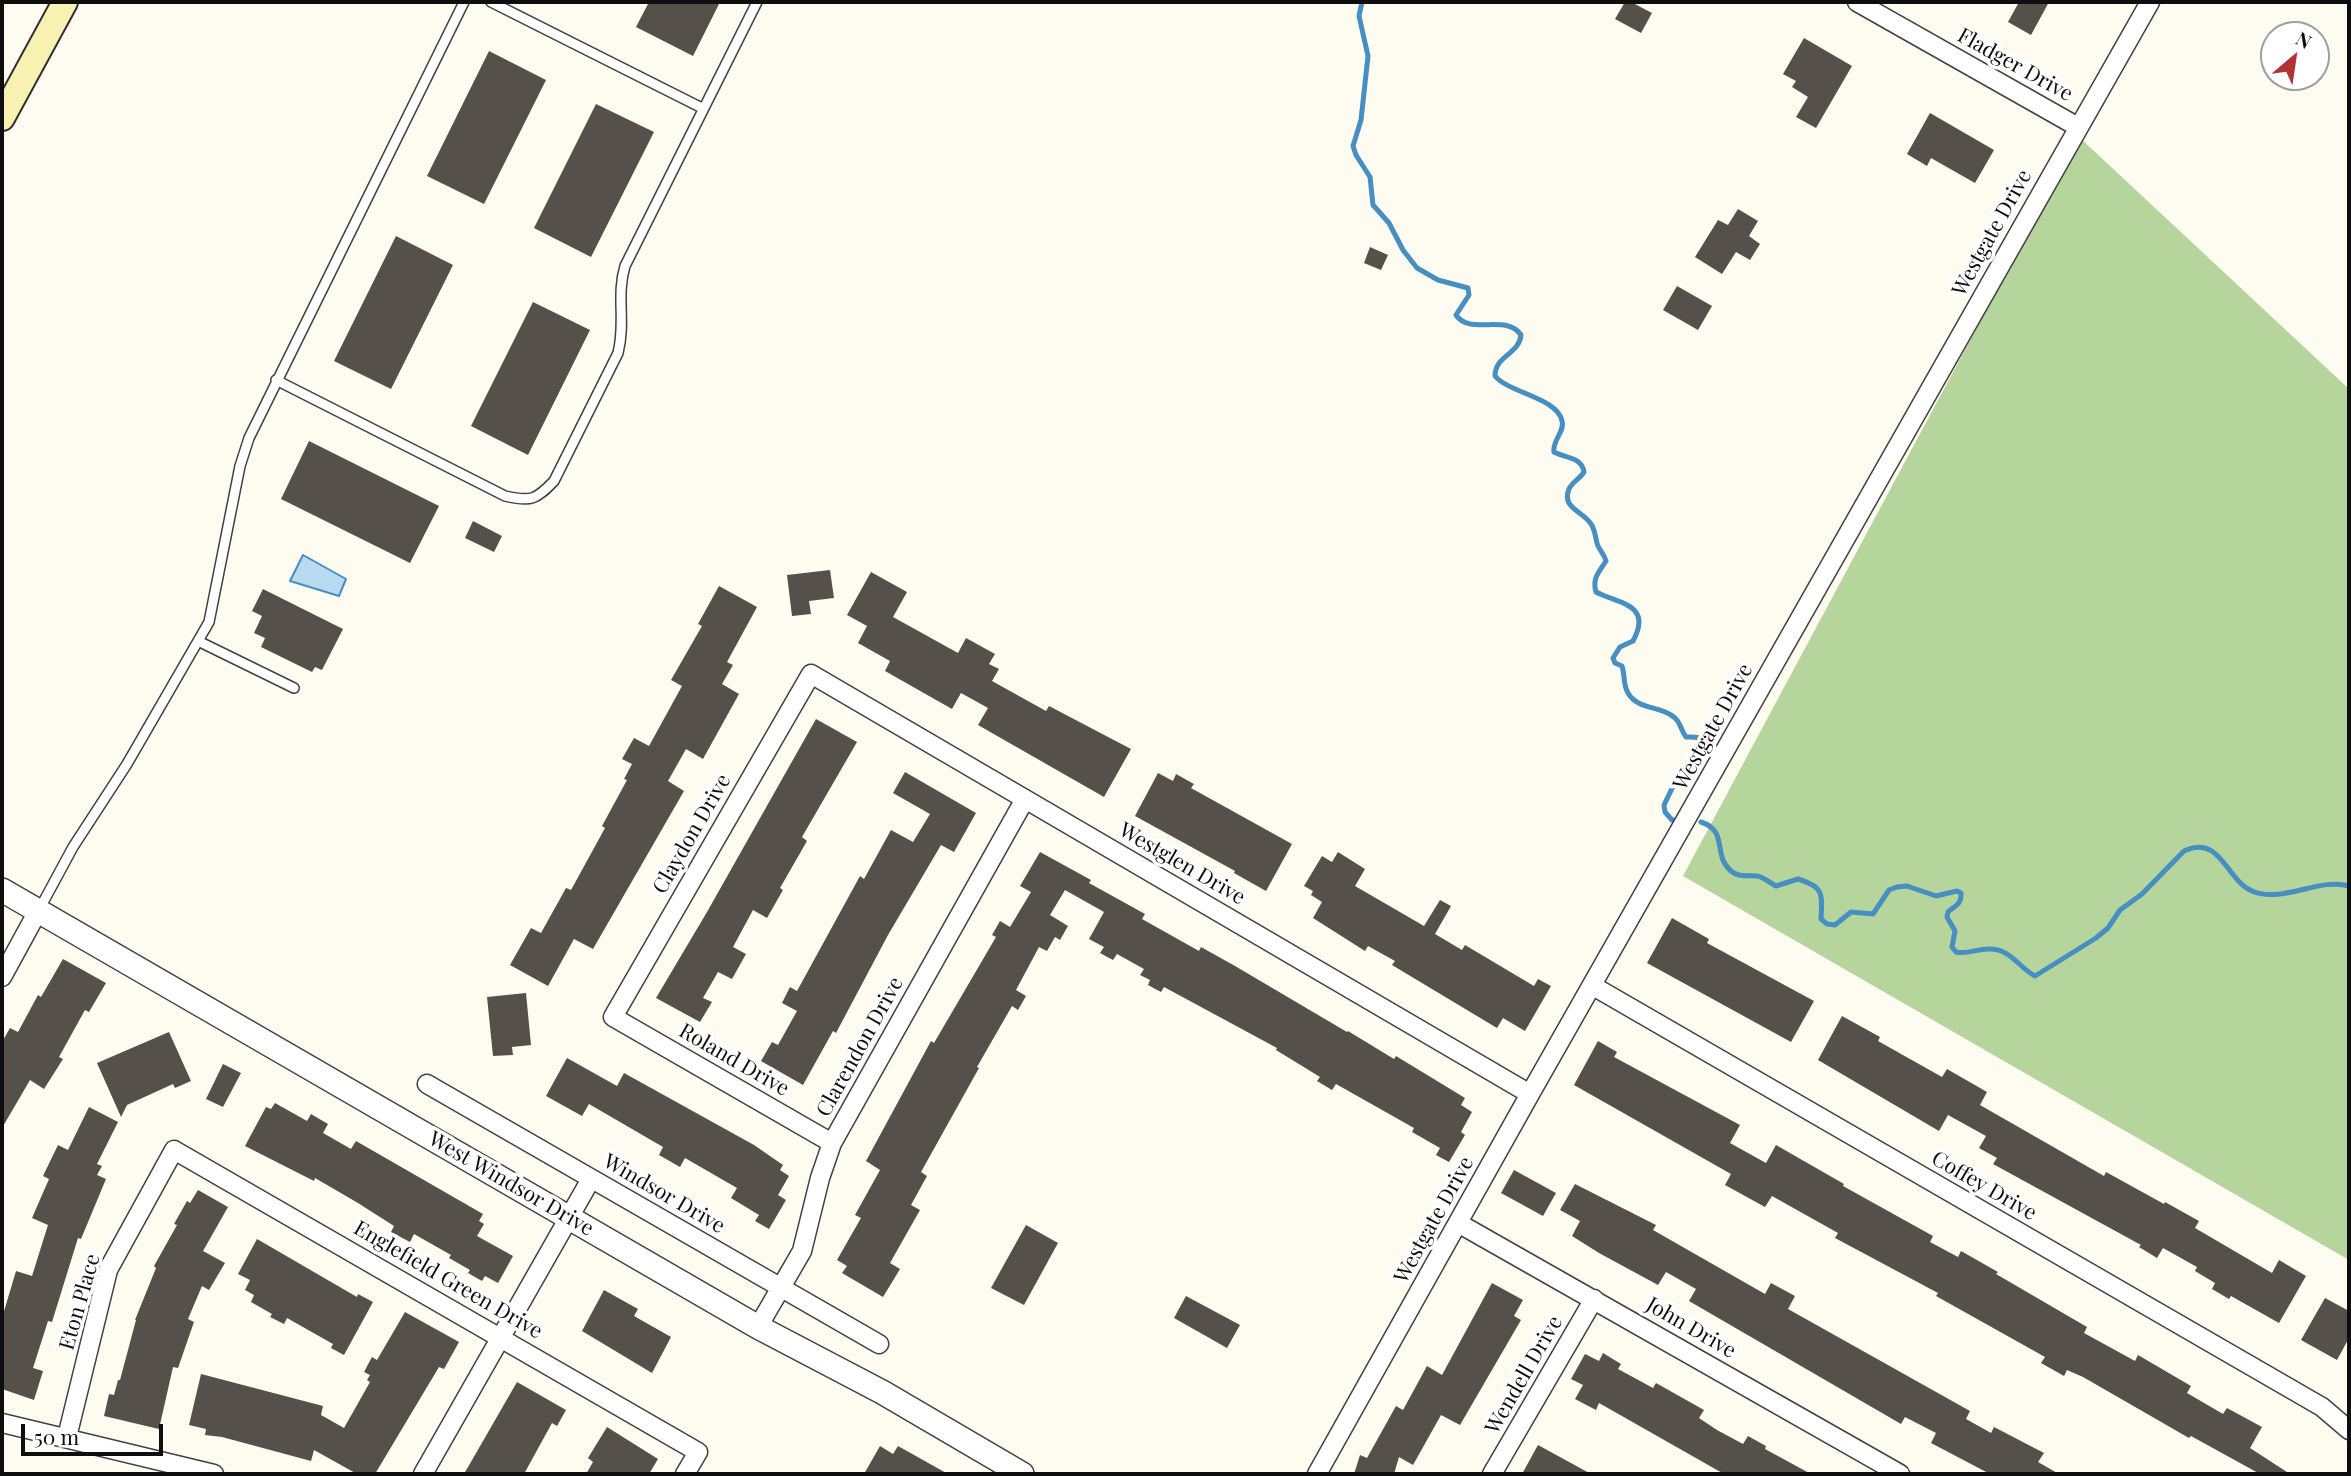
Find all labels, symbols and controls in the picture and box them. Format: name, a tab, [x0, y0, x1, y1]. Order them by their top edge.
north arrow	[2260, 21, 2330, 91]
street label: Fladger Drive	[1953, 23, 2077, 107]
text: N	[2292, 25, 2317, 54]
street label: Westgate Drive	[1947, 165, 2037, 301]
street label: Westgate Drive	[1668, 659, 1758, 795]
street label: Claydon Drive	[648, 770, 736, 898]
street label: Westglen Drive	[1115, 818, 1249, 910]
street label: Clarendon Drive	[811, 973, 909, 1121]
street label: Roland Drive	[675, 1018, 793, 1102]
street label: West Windsor Drive	[424, 1126, 598, 1242]
street label: Coffey Drive	[1927, 1146, 2041, 1226]
street label: Windsor Drive	[599, 1149, 729, 1239]
street label: Westgate Drive	[1389, 1152, 1479, 1288]
street label: Englefield Green Drive	[349, 1216, 547, 1344]
street label: Eton Place	[54, 1251, 106, 1353]
street label: John Drive	[1642, 1292, 1740, 1364]
street label: Wendell Drive	[1480, 1311, 1568, 1439]
scale bar	[24, 1410, 166, 1454]
text: 50 m	[34, 1422, 79, 1450]

